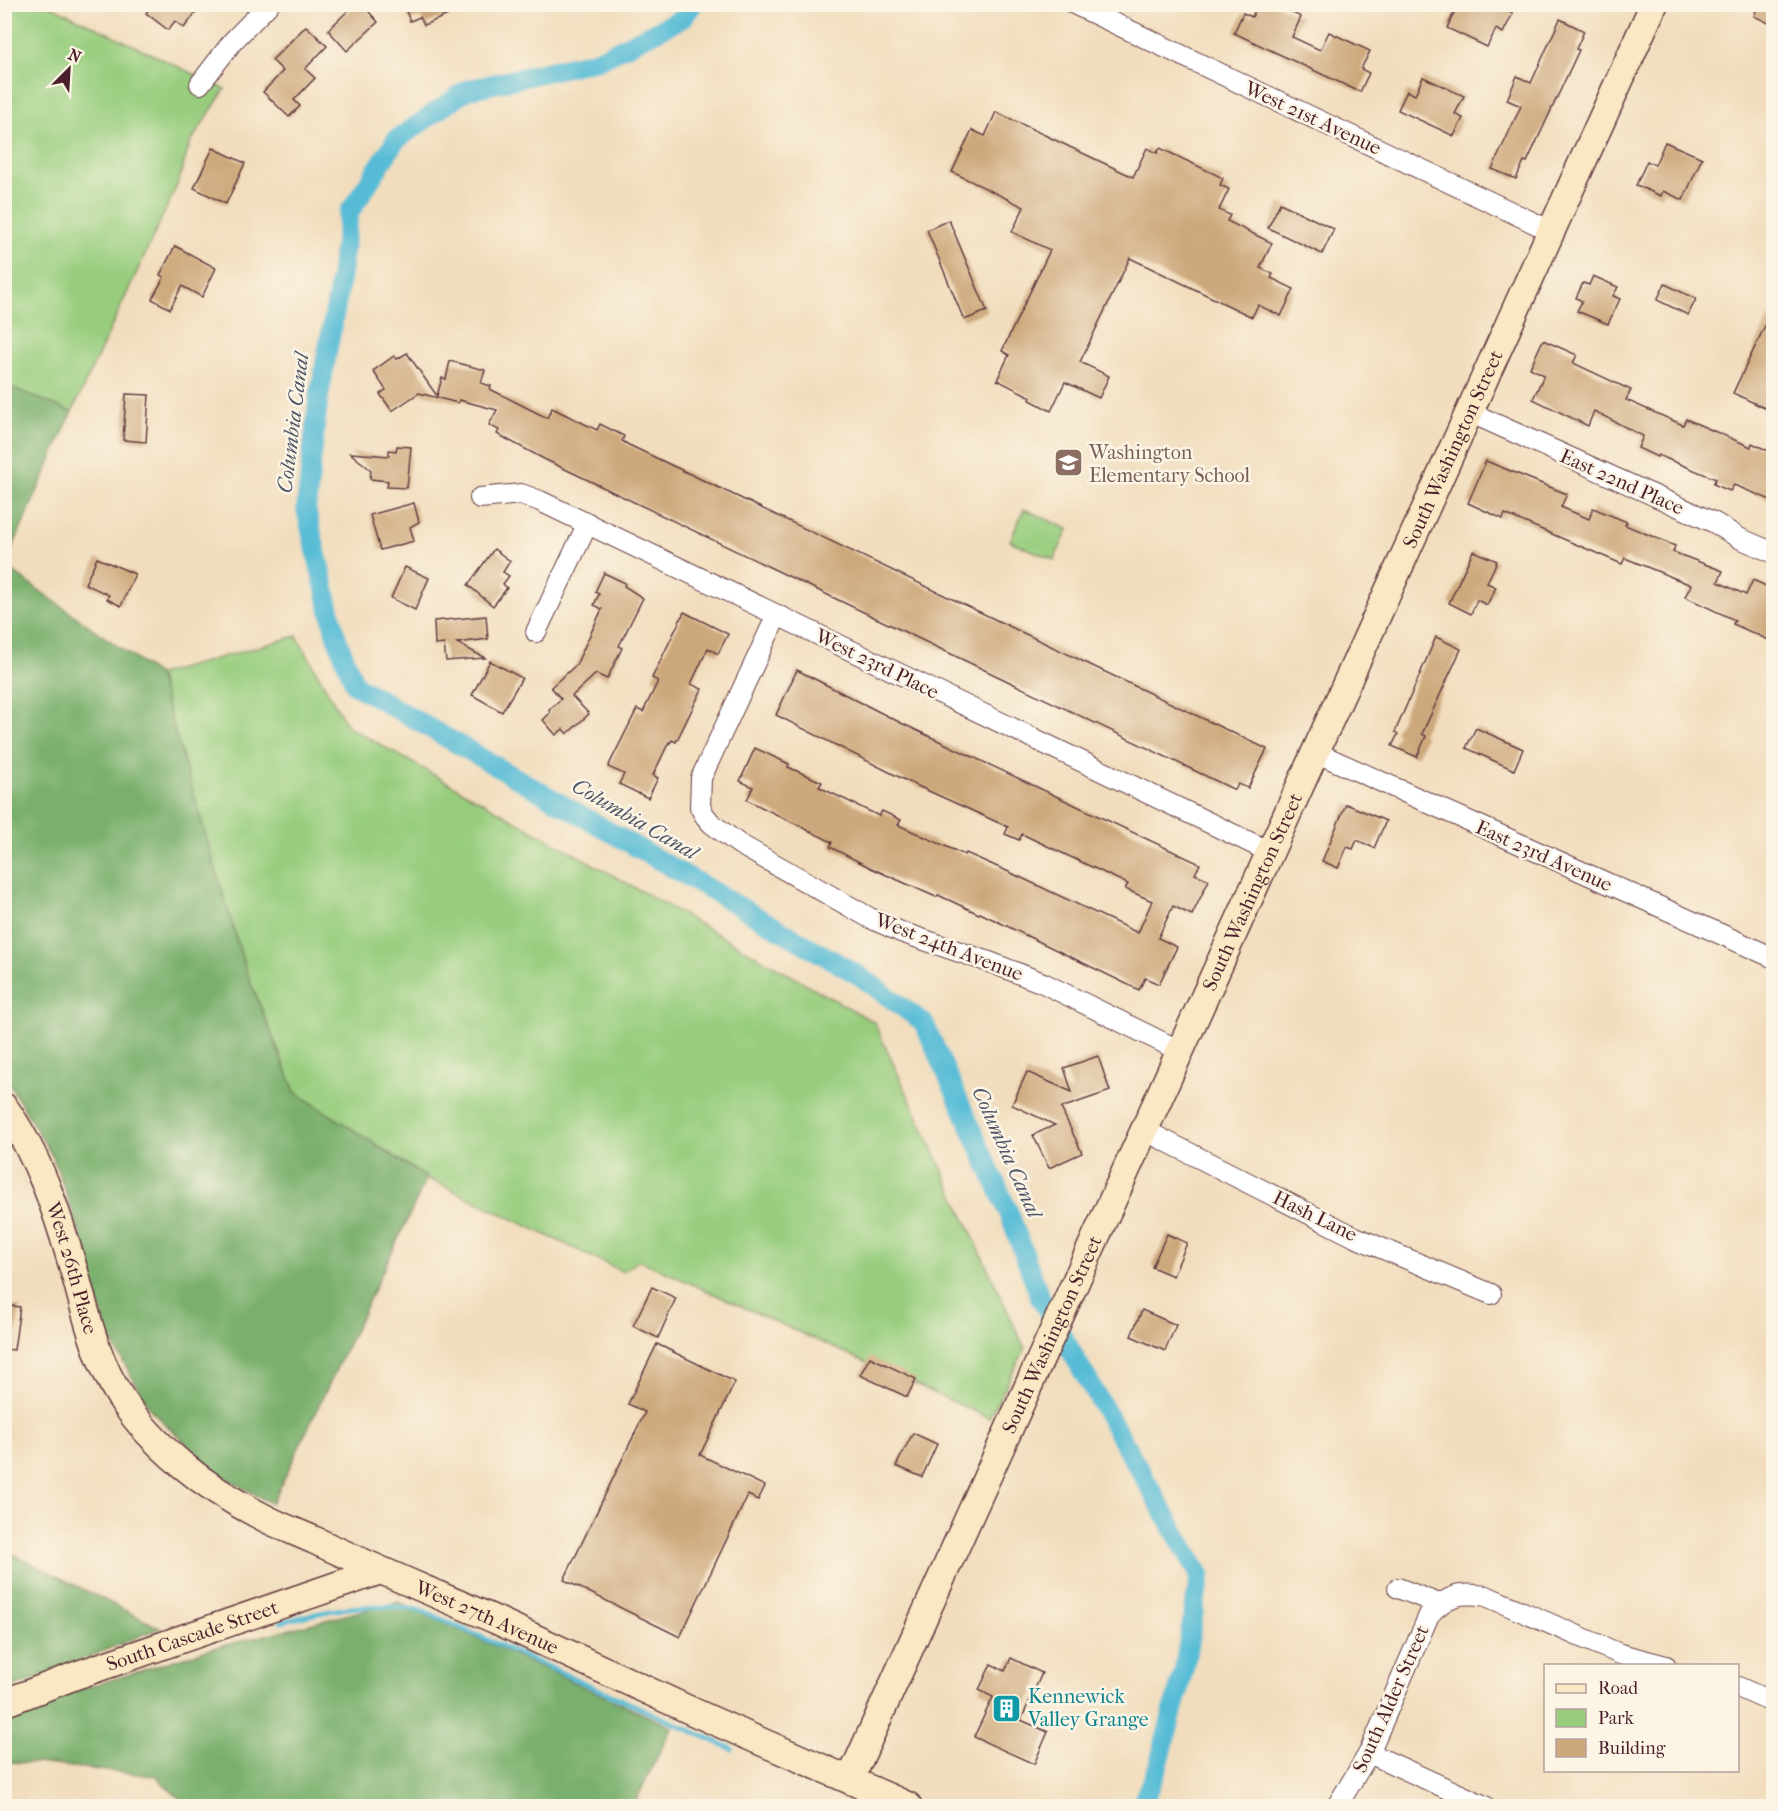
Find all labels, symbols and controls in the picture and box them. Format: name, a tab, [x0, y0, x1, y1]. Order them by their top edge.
north arrow	[39, 39, 99, 99]
text: N	[65, 45, 85, 67]
street label: West 21st Avenue	[1240, 76, 1385, 160]
street label: South Washington Street	[1398, 346, 1507, 552]
water label: Columbia Canal	[273, 349, 314, 494]
place label: Washington Elementary School	[1088, 441, 1251, 487]
street label: East 22nd Place	[1557, 444, 1688, 520]
school or university icon: Washington Elementary School	[1052, 447, 1084, 479]
street label: West 23rd Place	[811, 624, 943, 704]
water label: Columbia Canal	[568, 773, 704, 866]
street label: South Washington Street	[1197, 789, 1307, 994]
street label: East 23rd Avenue	[1472, 816, 1616, 896]
street label: West 24th Avenue	[871, 908, 1026, 986]
water label: Columbia Canal	[967, 1083, 1048, 1224]
street label: Hash Lane	[1269, 1186, 1361, 1246]
street label: West 26th Place	[41, 1198, 103, 1337]
street label: South Washington Street	[997, 1232, 1106, 1437]
street label: West 27th Avenue	[411, 1575, 562, 1659]
street label: South Cascade Street	[103, 1595, 281, 1676]
street label: South Alder Street	[1348, 1622, 1434, 1776]
legend	[1544, 1664, 1739, 1772]
text: Road	[1598, 1678, 1638, 1699]
place label: Kennewick Valley Grange	[1027, 1685, 1149, 1731]
building icon: Kennewick Valley Grange	[991, 1692, 1023, 1724]
text: Park	[1598, 1708, 1635, 1729]
text: Building	[1598, 1738, 1666, 1759]

